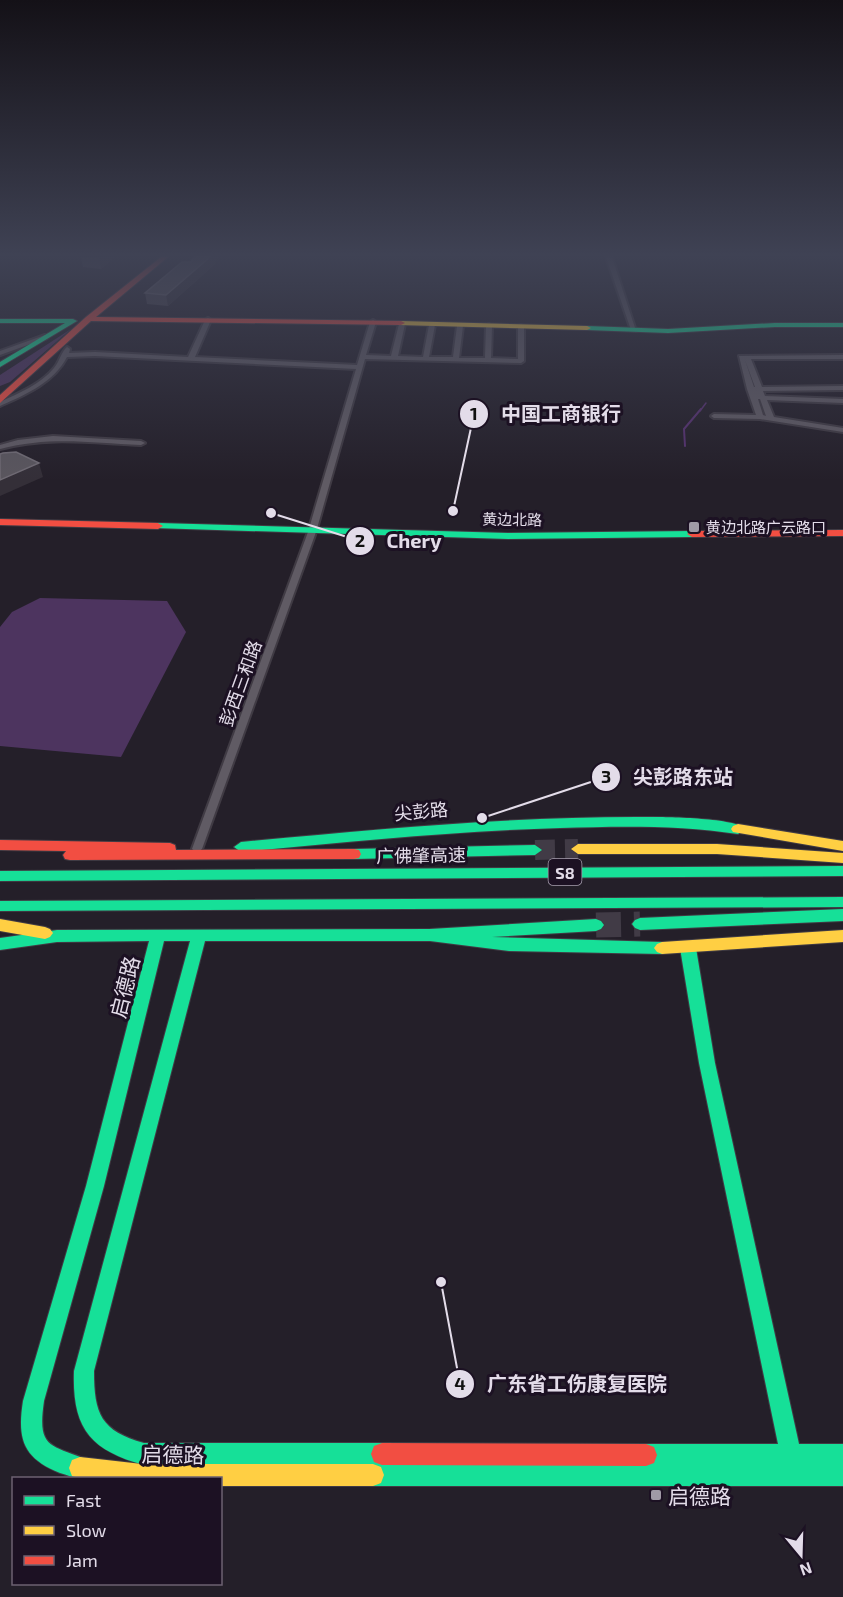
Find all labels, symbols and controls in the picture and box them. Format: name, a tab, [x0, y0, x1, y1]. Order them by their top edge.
callout: 中国工商银行	[459, 395, 633, 433]
text: 中国工商银行	[501, 401, 621, 425]
text: 1	[470, 402, 478, 424]
street label: 黄边北路	[482, 509, 542, 529]
place label: 黄边北路广云路口	[706, 518, 826, 536]
marker: 黄边北路广云路口	[687, 520, 701, 534]
callout: Chery	[345, 522, 454, 560]
text: Chery	[387, 528, 442, 553]
text: 2	[355, 529, 365, 551]
street label: 彭西三和路	[214, 637, 266, 729]
callout: 尖彭路东站	[591, 758, 745, 796]
text: 尖彭路东站	[633, 764, 733, 788]
text: 3	[601, 765, 611, 787]
street label: 尖彭路	[393, 798, 449, 824]
street label: 广佛肇高速	[376, 843, 466, 867]
road number: S8	[548, 859, 582, 885]
street label: 启德路	[104, 953, 144, 1021]
callout: 广东省工伤康复医院	[445, 1365, 679, 1403]
text: 广东省工伤康复医院	[487, 1371, 667, 1395]
text: 4	[454, 1372, 466, 1394]
street label: 启德路	[141, 1441, 205, 1467]
legend	[12, 1477, 222, 1585]
place label: 启德路	[668, 1483, 731, 1508]
marker: 启德路	[649, 1488, 663, 1502]
text: Fast	[66, 1489, 101, 1511]
text: Slow	[66, 1519, 107, 1541]
north arrow	[771, 1525, 831, 1585]
text: Jam	[66, 1549, 98, 1571]
text: N	[797, 1559, 815, 1581]

